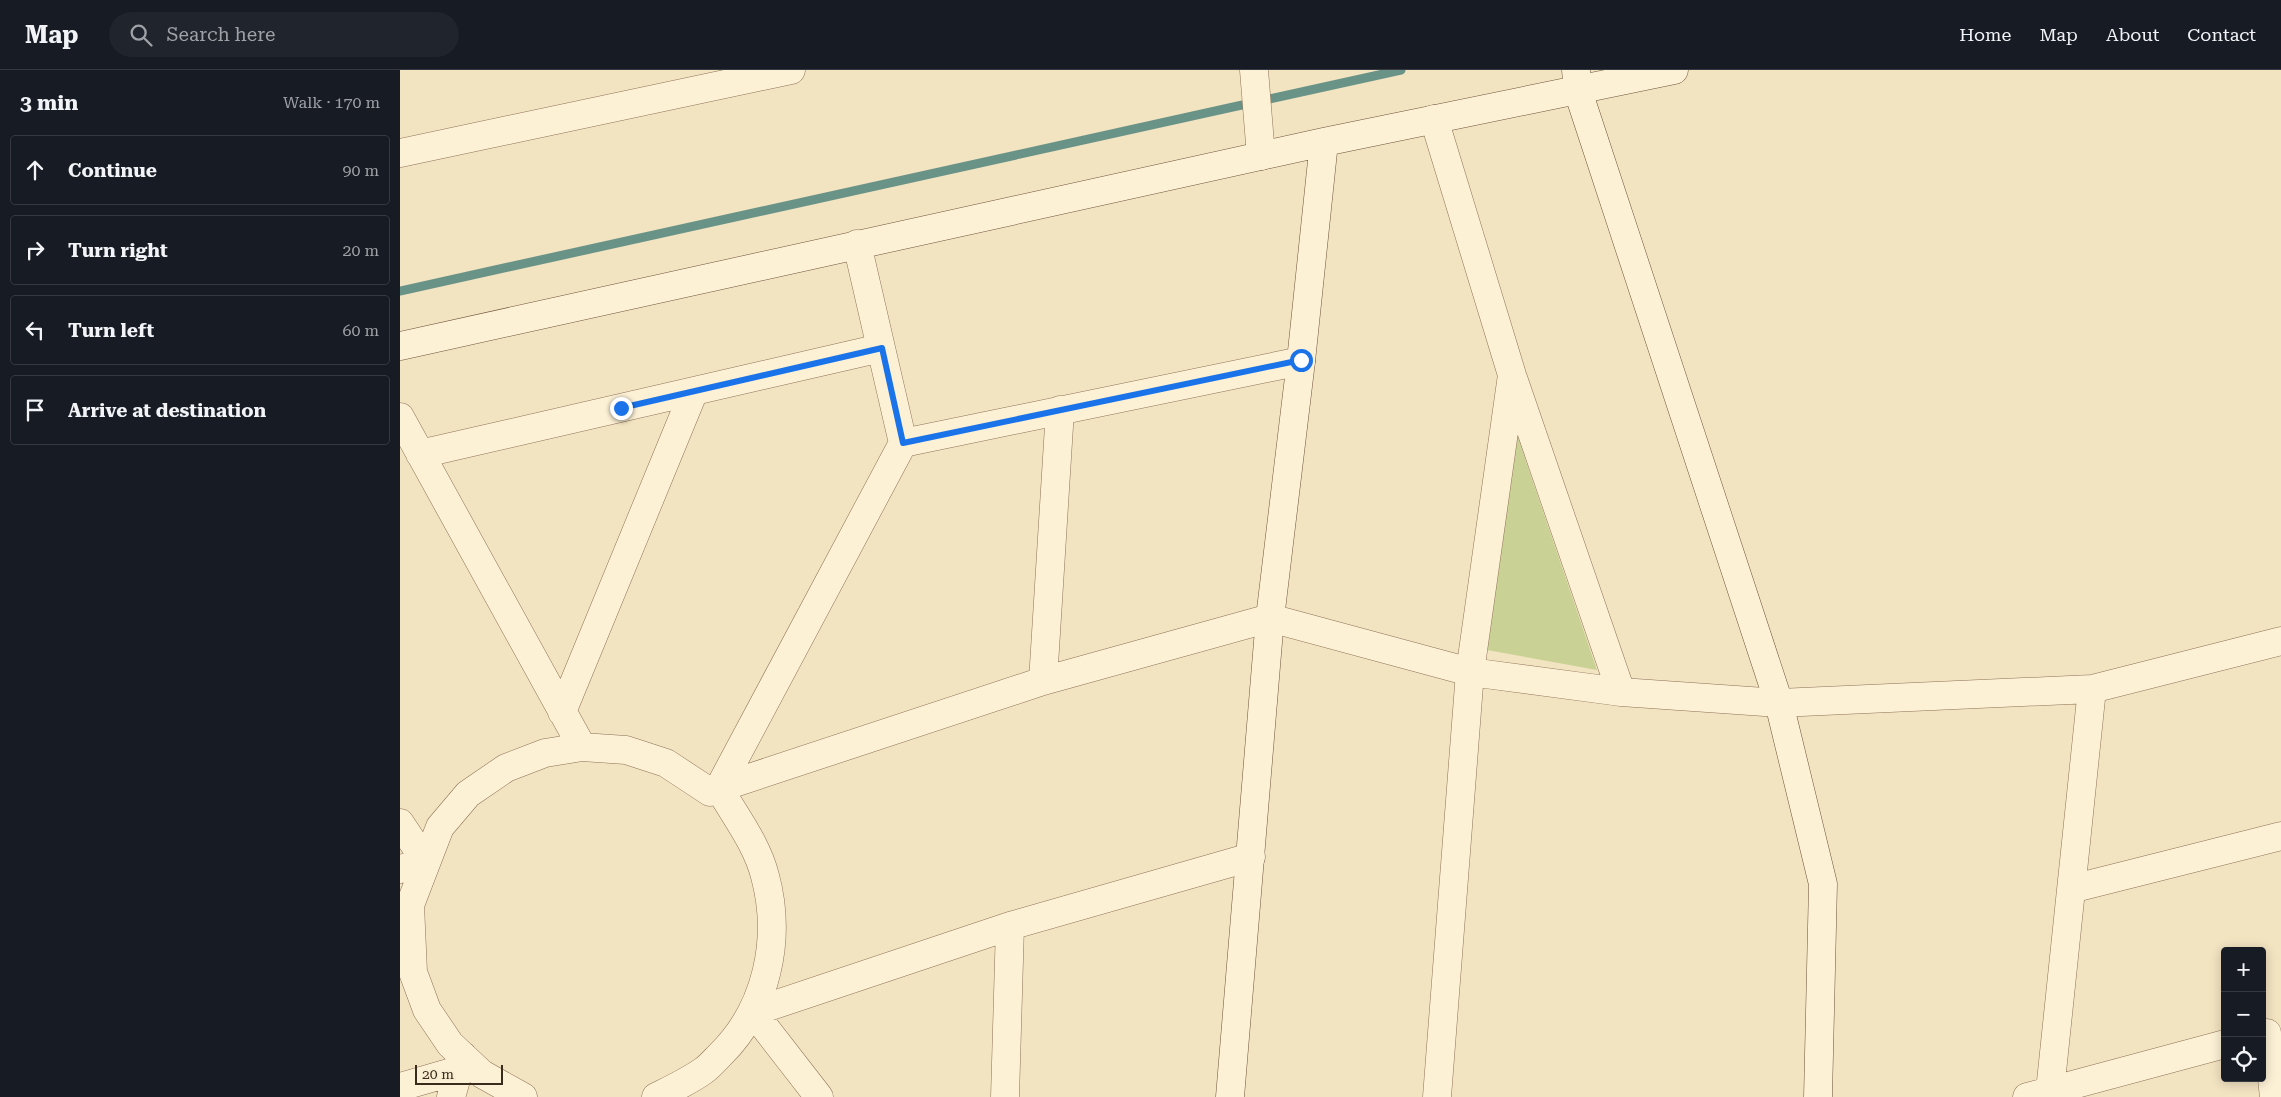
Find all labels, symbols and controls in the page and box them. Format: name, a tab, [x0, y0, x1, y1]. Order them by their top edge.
search box	[109, 12, 459, 57]
text: Map	[25, 21, 79, 49]
icon: search	[127, 21, 155, 49]
text: Search here	[167, 23, 275, 46]
text: Home	[1959, 24, 2011, 45]
text: Map	[2039, 24, 2078, 45]
text: About	[2106, 24, 2159, 45]
text: Contact	[2187, 24, 2256, 45]
text: 3 min	[20, 91, 78, 115]
text: Walk · 170 m	[283, 93, 380, 112]
icon: ahead	[21, 156, 49, 184]
text: Continue	[68, 159, 157, 182]
text: 90 m	[342, 161, 379, 180]
icon: right	[21, 236, 49, 264]
text: Turn right	[68, 239, 168, 262]
text: 20 m	[342, 241, 379, 260]
icon: left	[21, 316, 49, 344]
text: Turn left	[68, 319, 154, 342]
text: 60 m	[342, 321, 379, 340]
route start	[1290, 349, 1313, 372]
icon: arrive	[21, 396, 49, 424]
route end	[610, 397, 633, 420]
text: Arrive at destination	[68, 399, 266, 422]
map controls	[2221, 947, 2266, 1082]
button: +	[2221, 947, 2266, 992]
button: −	[2221, 992, 2266, 1037]
button: locate	[2221, 1037, 2266, 1082]
scale bar	[415, 1062, 502, 1085]
text: 20 m	[422, 1066, 454, 1082]

